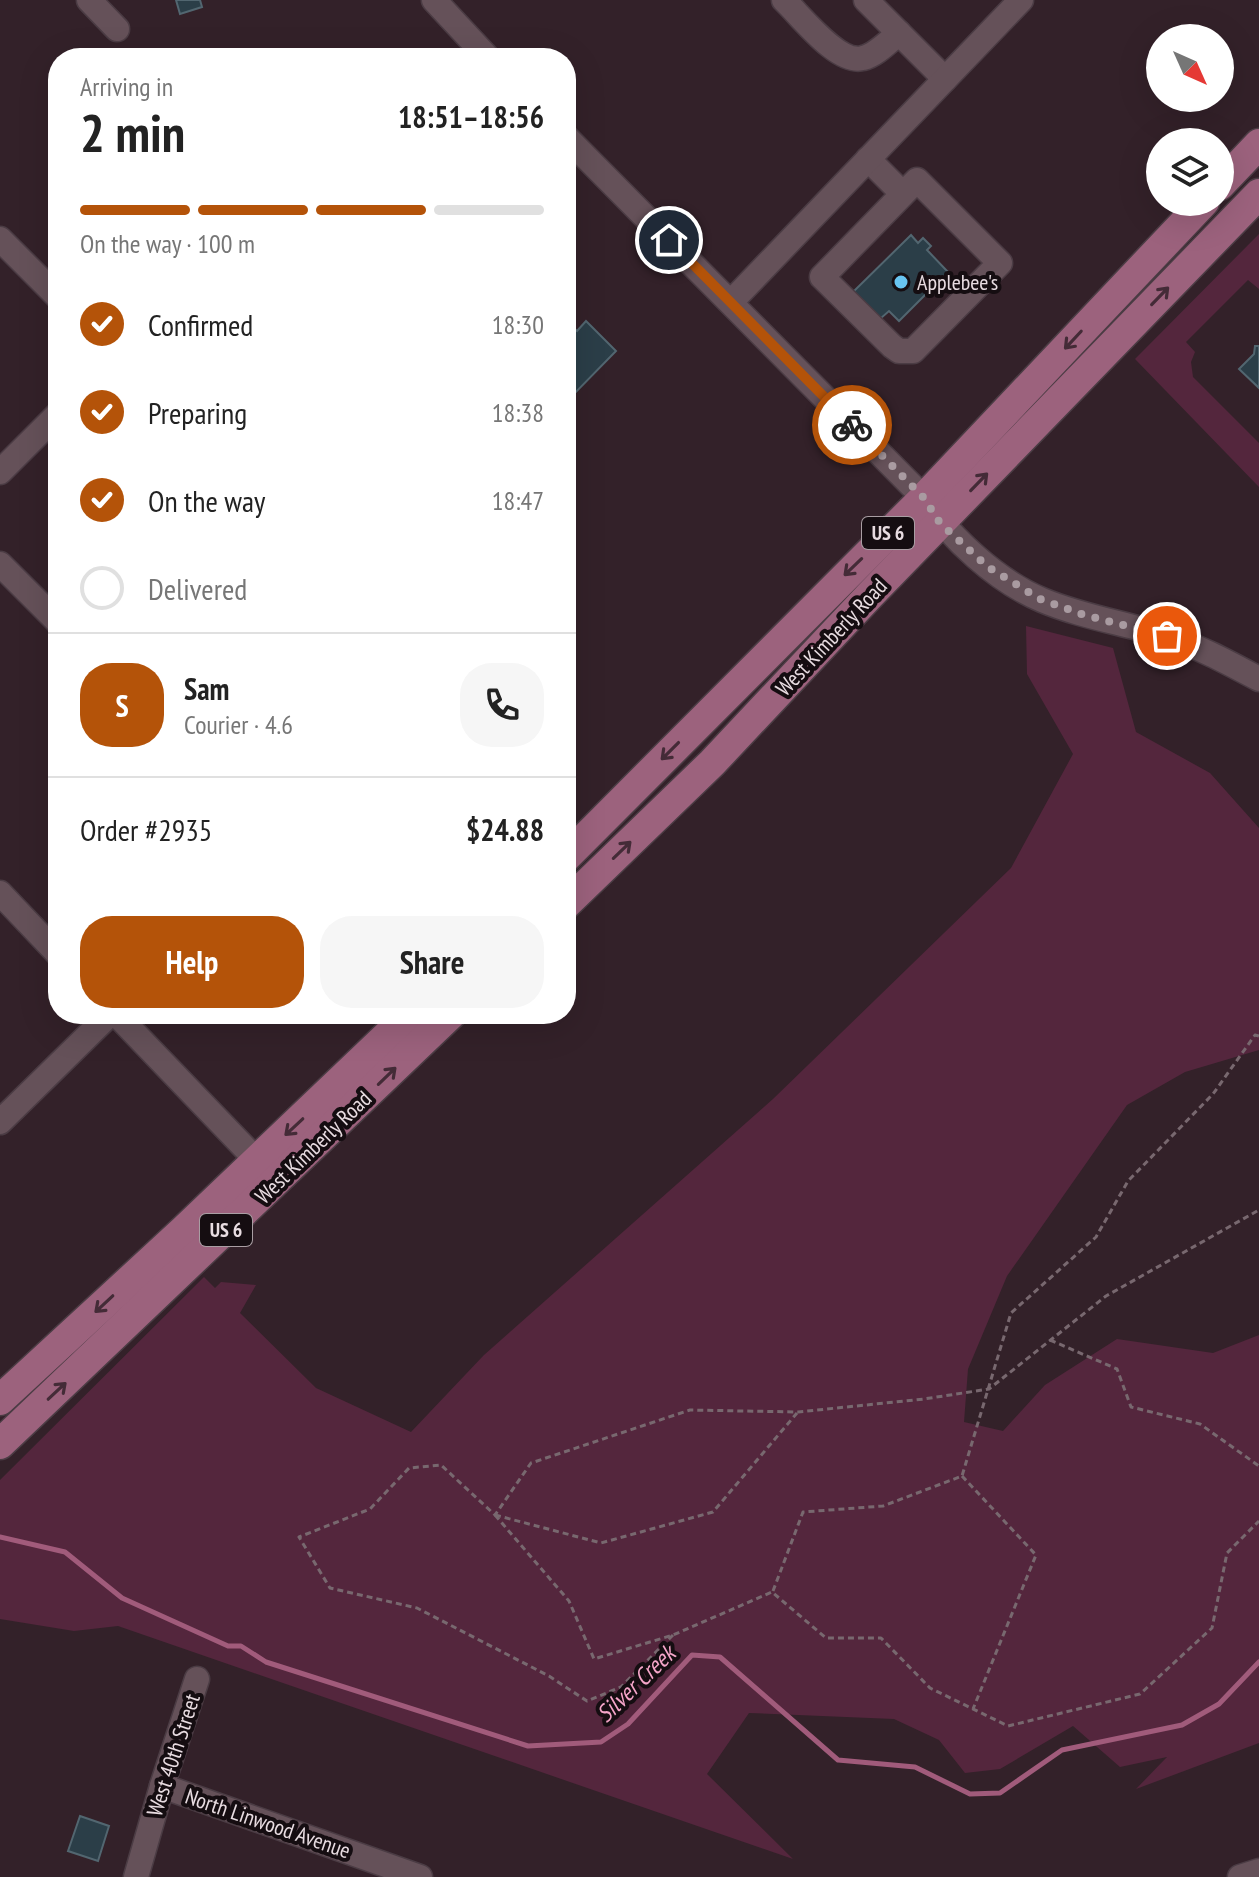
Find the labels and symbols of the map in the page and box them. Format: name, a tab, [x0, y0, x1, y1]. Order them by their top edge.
north arrow	[1146, 24, 1234, 112]
pin	[635, 206, 703, 274]
place label: Applebee's	[917, 268, 998, 296]
marker: Applebee's	[892, 273, 910, 291]
one-way arrow	[1150, 287, 1169, 306]
one-way arrow	[1064, 330, 1083, 350]
courier	[812, 385, 892, 465]
one-way arrow	[969, 473, 988, 492]
road number: US 6	[862, 517, 914, 549]
one-way arrow	[844, 557, 863, 576]
street label: West Kimberly Road	[769, 572, 893, 702]
pin	[1133, 602, 1201, 670]
one-way arrow	[661, 741, 680, 760]
one-way arrow	[612, 840, 632, 859]
one-way arrow	[377, 1066, 397, 1085]
street label: West Kimberly Road	[249, 1085, 377, 1209]
one-way arrow	[284, 1117, 304, 1136]
road number: US 6	[200, 1214, 252, 1246]
one-way arrow	[94, 1295, 114, 1313]
one-way arrow	[47, 1381, 67, 1400]
water label: Silver Creek	[590, 1637, 684, 1729]
street label: West 40th Street	[140, 1690, 206, 1820]
street label: North Linwood Avenue	[182, 1782, 354, 1864]

